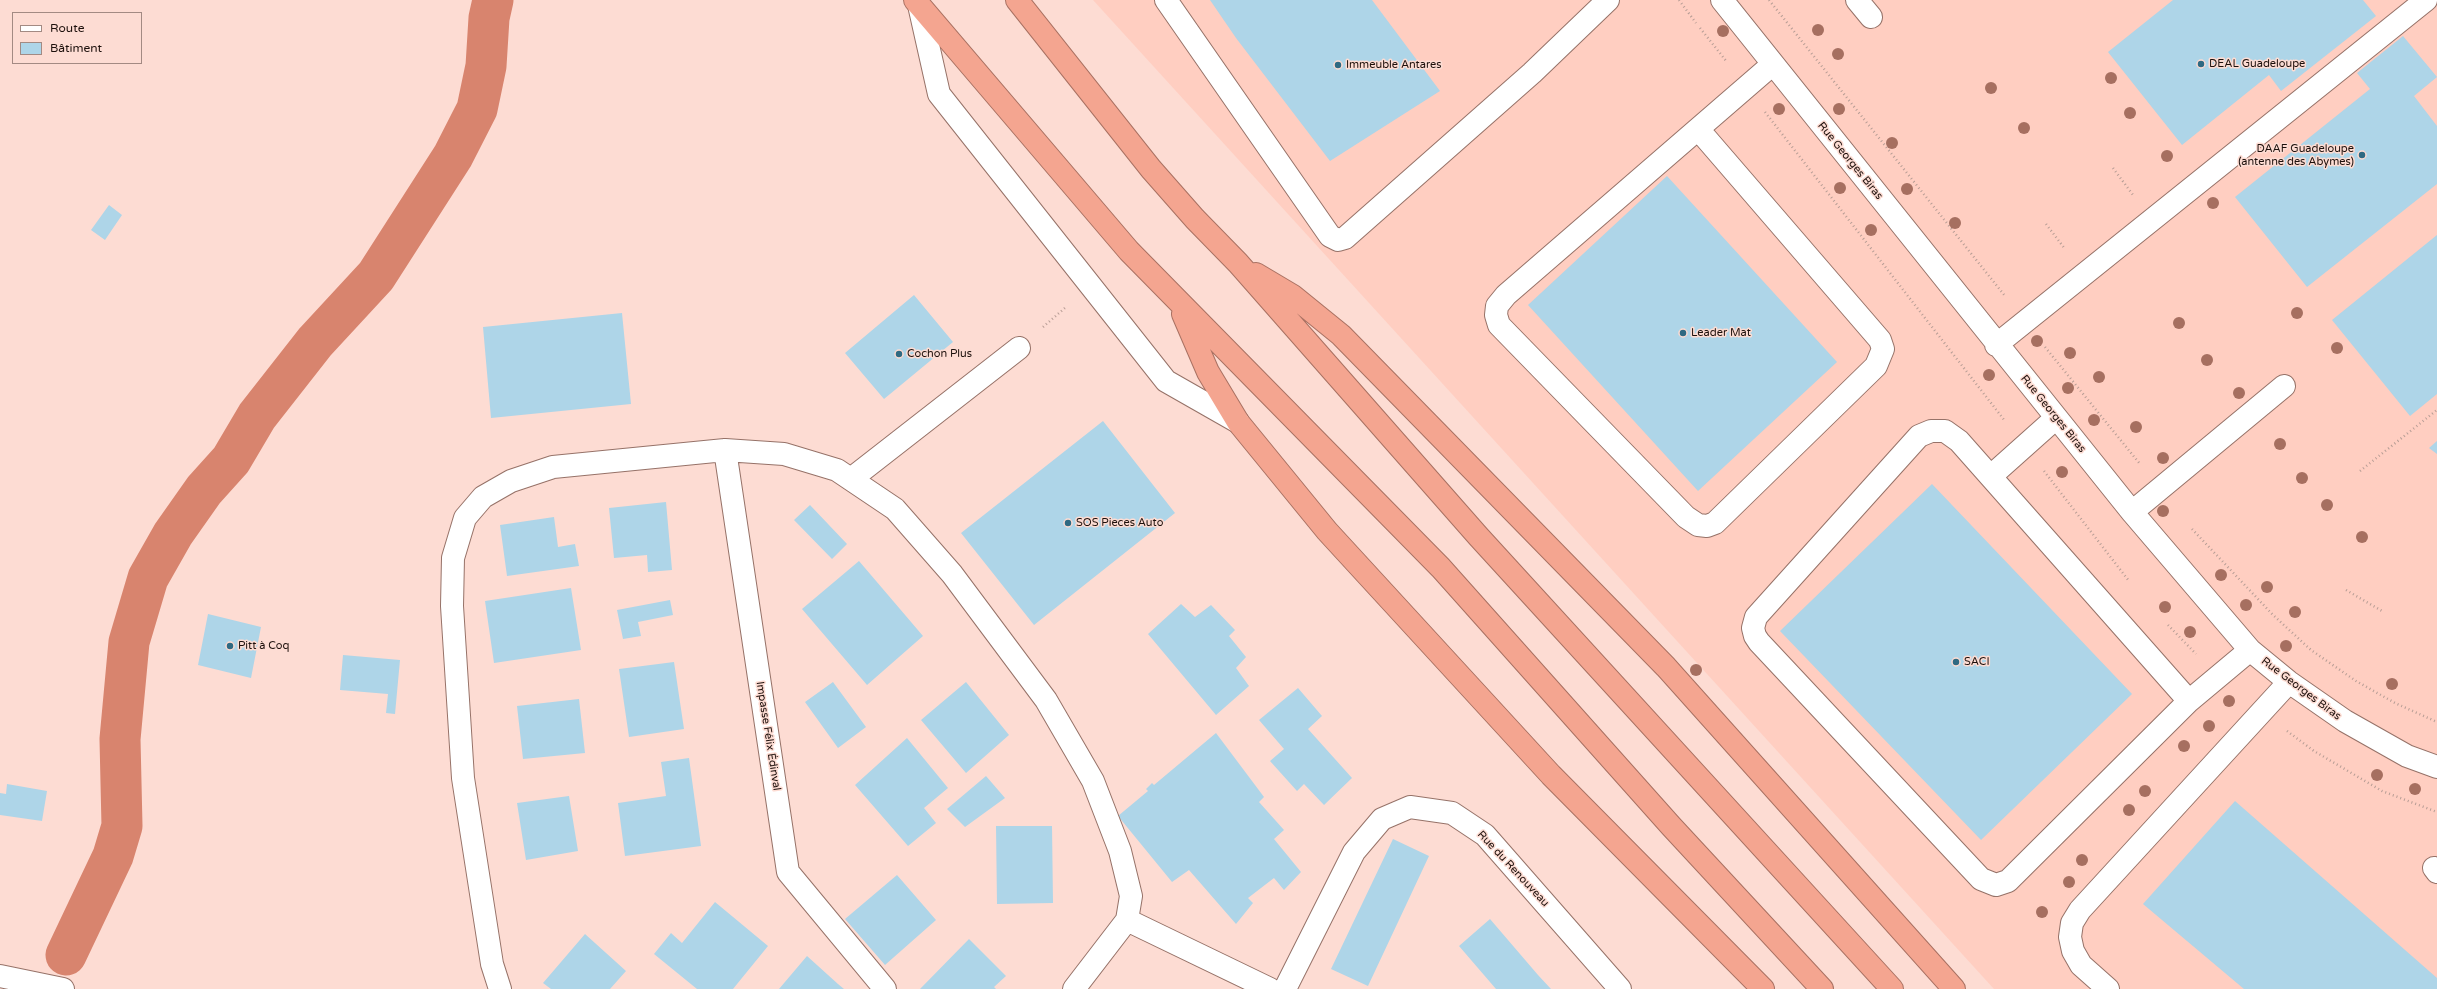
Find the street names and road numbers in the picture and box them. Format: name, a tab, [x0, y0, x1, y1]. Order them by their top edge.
street label: Rue Georges Biras	[1815, 119, 1885, 203]
street label: Rue Georges Biras	[2018, 372, 2088, 456]
street label: Rue Georges Biras	[2259, 655, 2343, 723]
street label: Impasse Félix Édinval	[753, 680, 783, 792]
street label: Rue du Renouveau	[1474, 828, 1552, 910]

